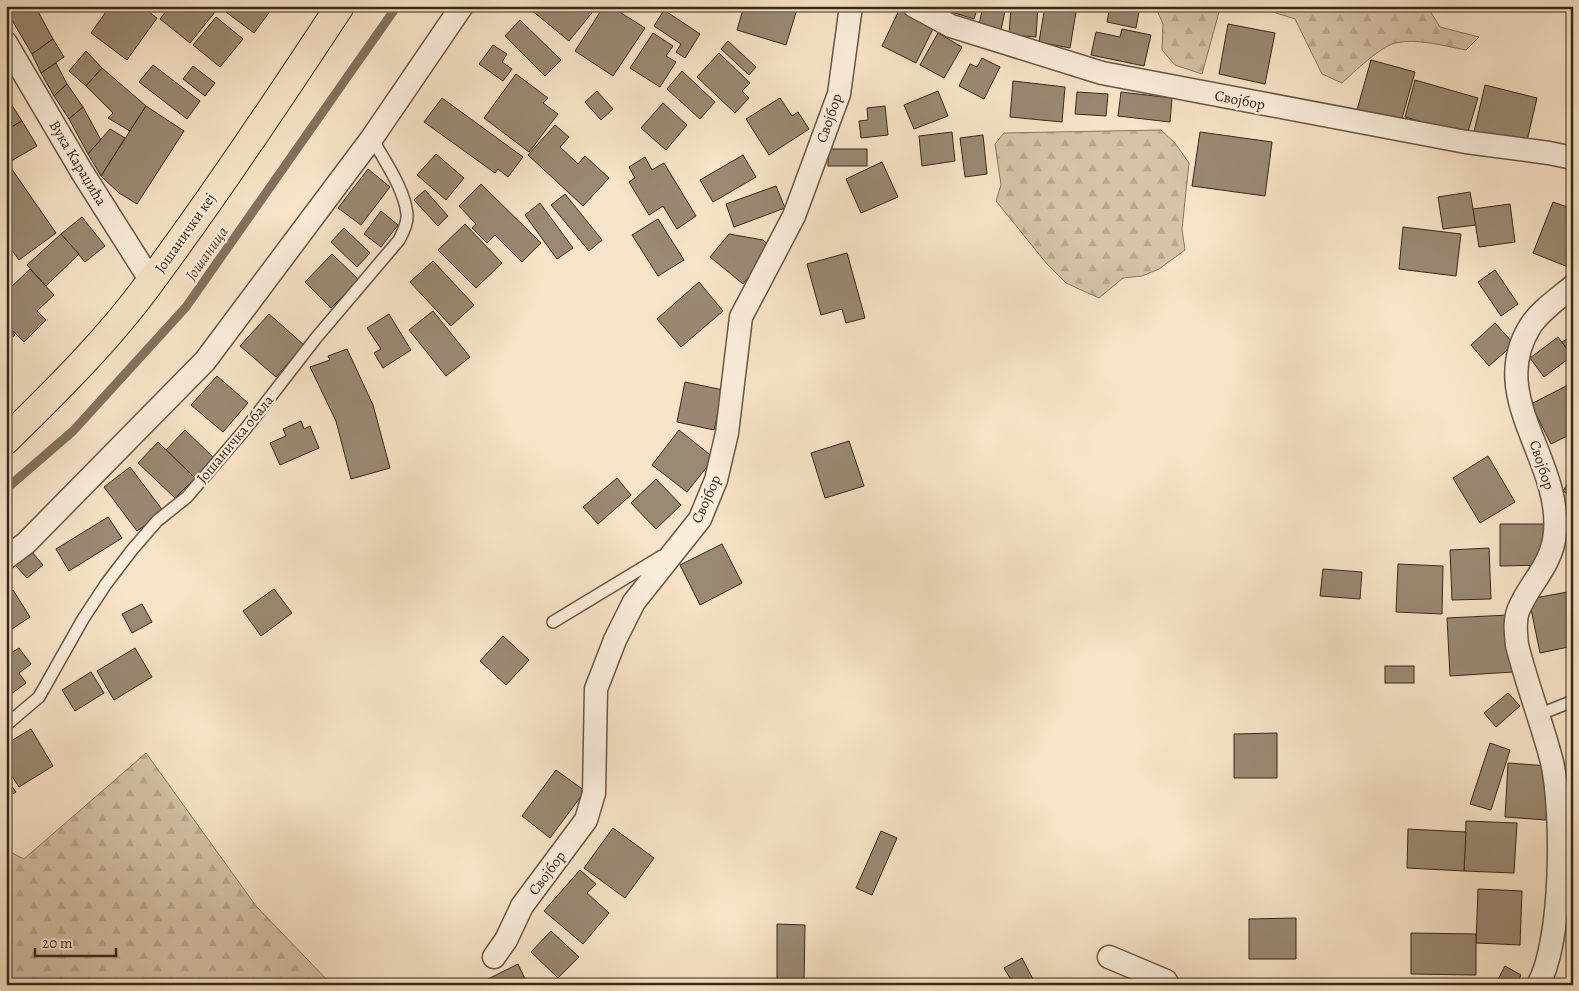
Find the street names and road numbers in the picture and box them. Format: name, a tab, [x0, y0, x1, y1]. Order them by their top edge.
street label: Својбор	[1213, 85, 1267, 115]
street label: Својбор	[811, 91, 847, 145]
street label: Вука Караџића	[45, 117, 111, 209]
street label: Јошанички кеј	[150, 189, 220, 277]
street label: Јошаничка обала	[192, 390, 278, 488]
street label: Својбор	[1525, 438, 1559, 492]
street label: Својбор	[687, 472, 726, 526]
street label: Својбор	[524, 847, 570, 899]

